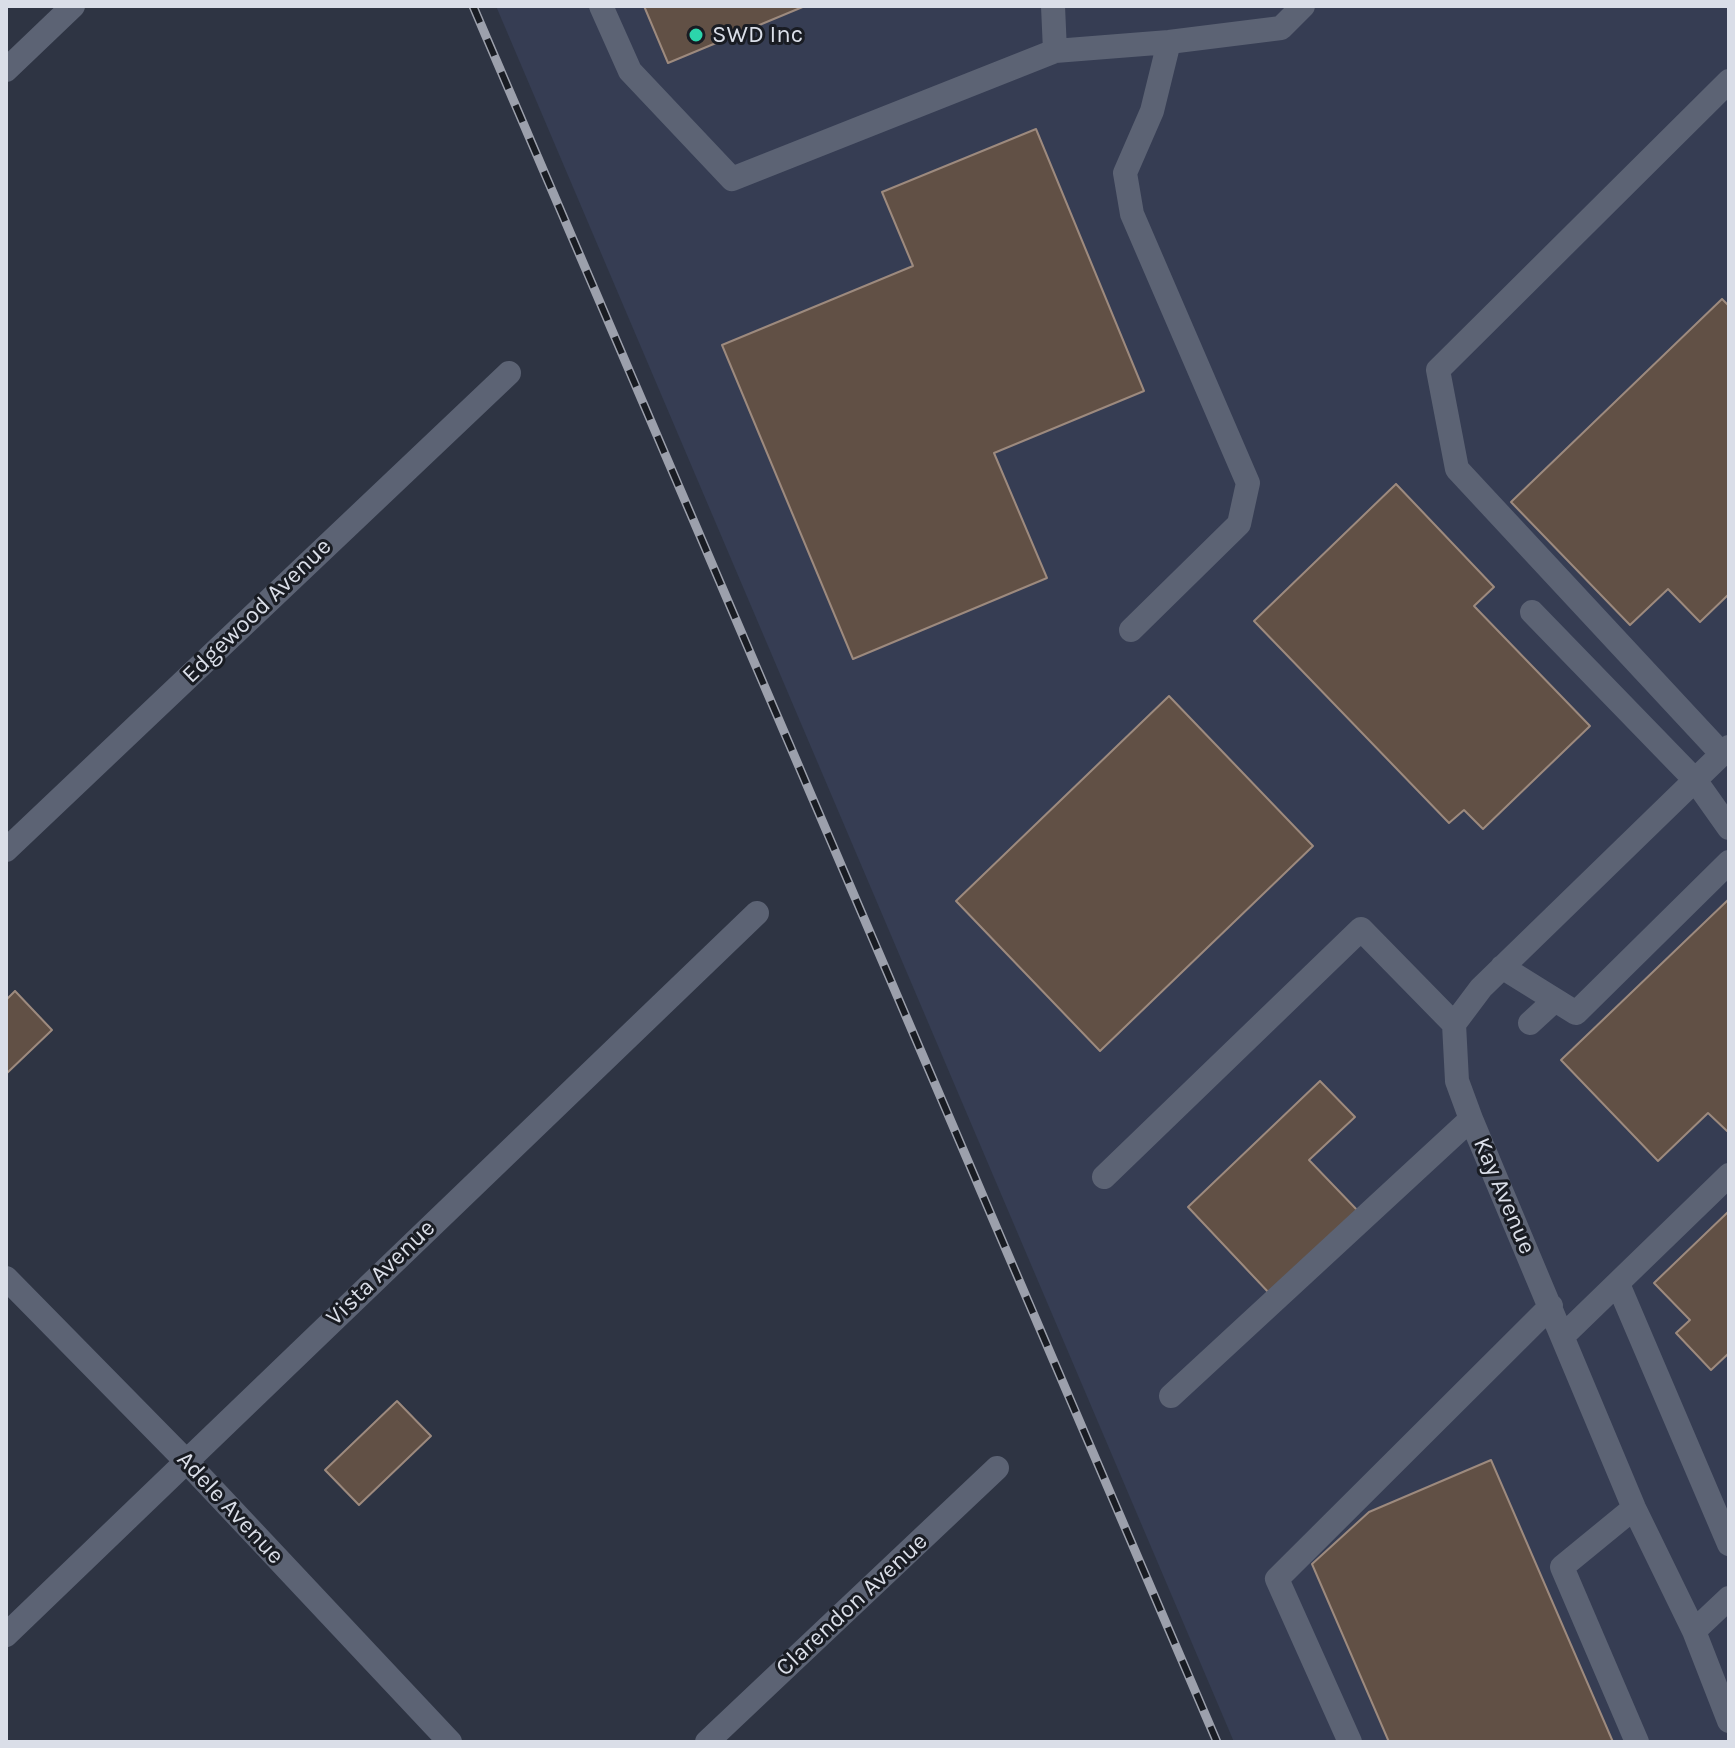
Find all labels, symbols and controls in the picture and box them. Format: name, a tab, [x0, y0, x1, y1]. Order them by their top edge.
place label: SWD Inc	[712, 21, 803, 49]
marker: SWD Inc	[687, 26, 705, 44]
street label: Edgewood Avenue	[176, 533, 338, 689]
street label: Kay Avenue	[1467, 1133, 1541, 1259]
street label: Vista Avenue	[321, 1214, 441, 1332]
street label: Adele Avenue	[170, 1445, 290, 1571]
street label: Clarendon Avenue	[770, 1527, 934, 1683]

